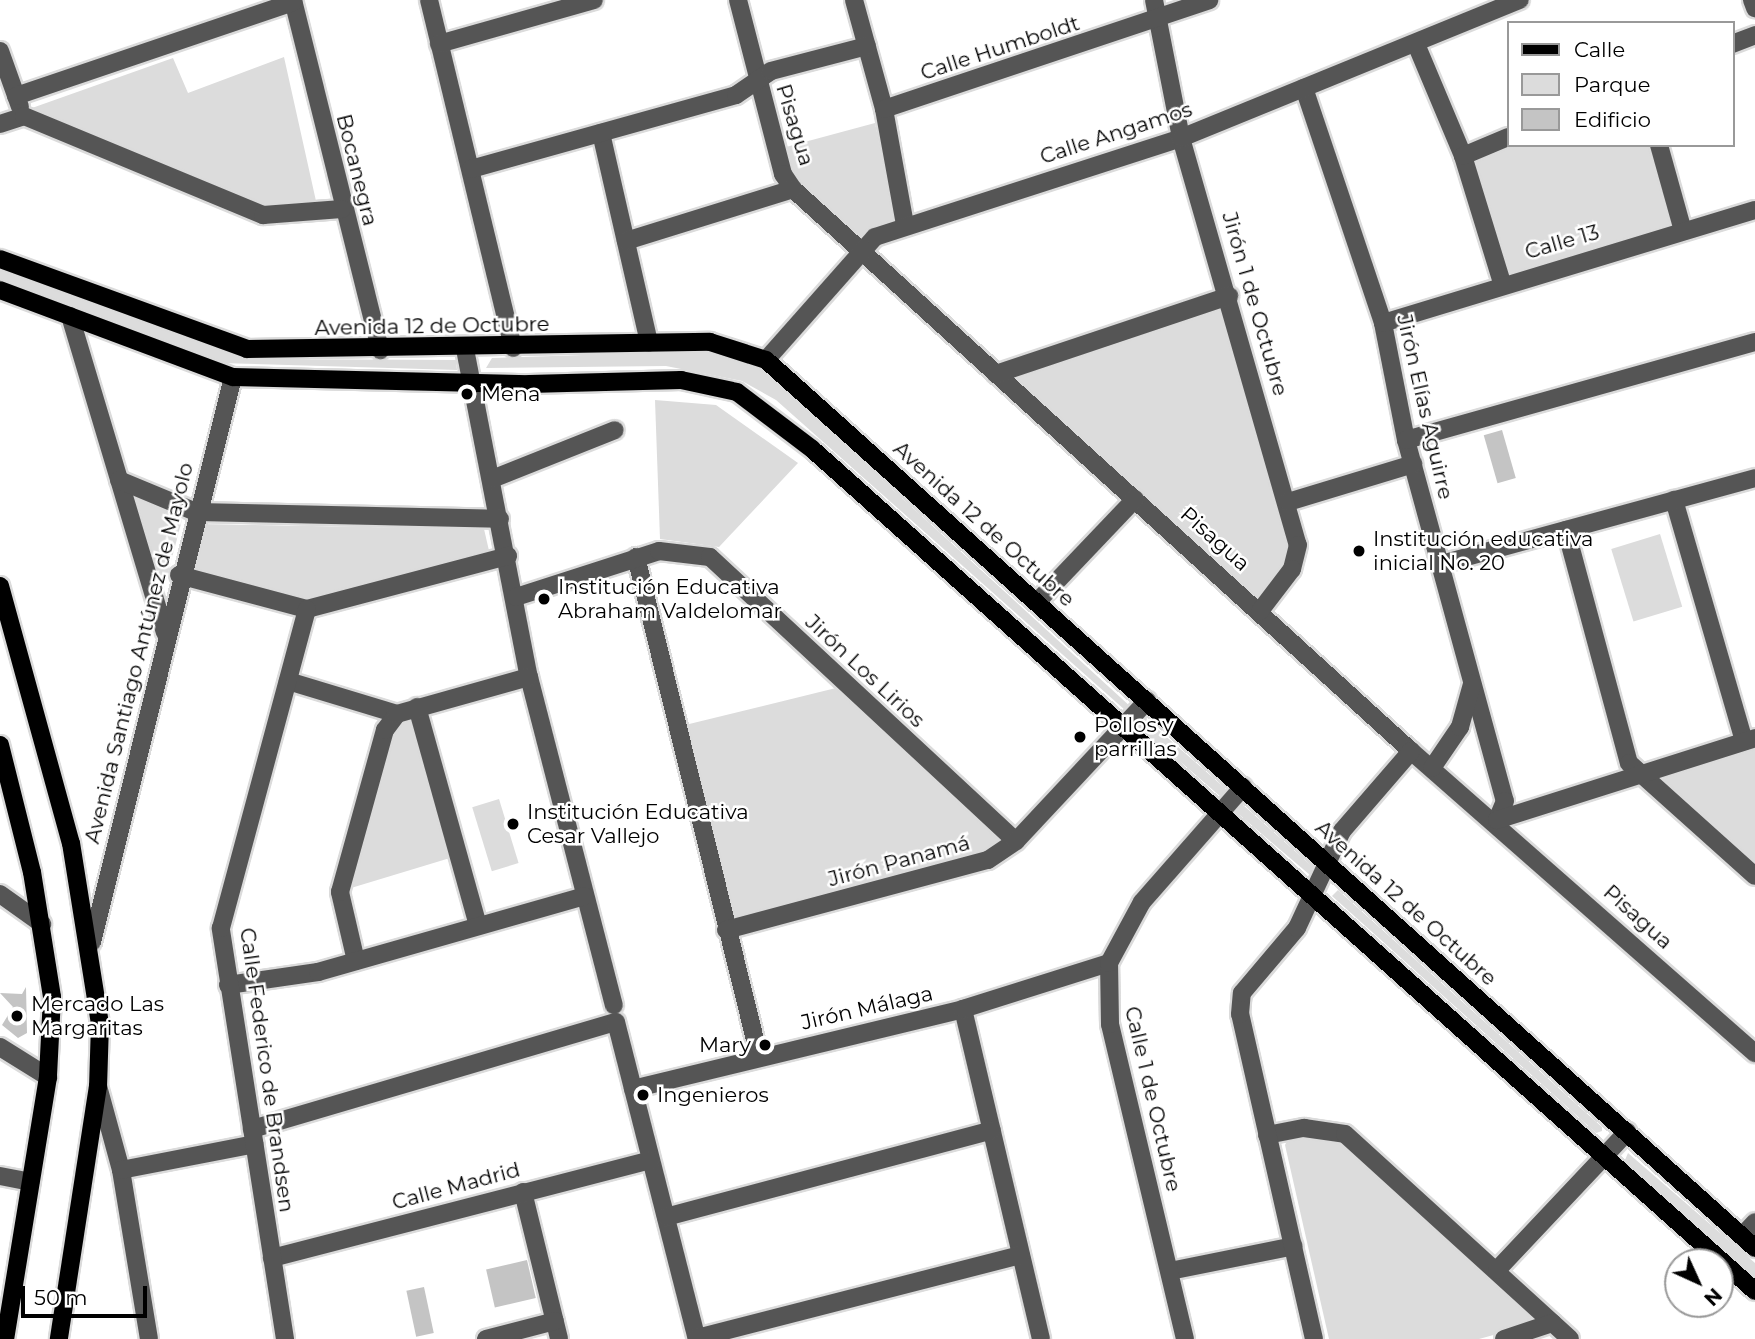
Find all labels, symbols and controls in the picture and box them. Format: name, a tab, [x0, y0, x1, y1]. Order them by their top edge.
street label: Calle Humboldt	[917, 10, 1083, 86]
legend	[1506, 21, 1734, 147]
text: Calle	[1574, 37, 1625, 62]
text: Parque	[1574, 72, 1650, 97]
street label: Pisagua	[771, 81, 819, 169]
street label: Calle Angamos	[1037, 97, 1195, 169]
text: Edificio	[1574, 107, 1651, 132]
street label: Bocanegra	[331, 111, 383, 229]
street label: Jirón 1 de Octubre	[1217, 209, 1293, 399]
street label: Calle 13	[1522, 219, 1602, 265]
street label: Avenida 12 de Octubre	[314, 311, 550, 341]
street label: Jirón Elías Aguirre	[1391, 312, 1459, 502]
place label: Mena	[481, 381, 540, 407]
marker: Mena	[459, 386, 475, 402]
street label: Avenida 12 de Octubre	[888, 436, 1080, 612]
street label: Avenida Santiago Antúnez de Mayolo	[79, 460, 199, 846]
street label: Pisagua	[1175, 501, 1255, 577]
place label: Institución educativa inicial No. 20	[1373, 526, 1593, 576]
marker: Institución educativa inicial No. 20	[1351, 543, 1367, 559]
place label: Institución Educativa Abraham Valdelomar	[558, 574, 782, 624]
marker: Institución Educativa Abraham Valdelomar	[536, 591, 552, 607]
street label: Jirón Los Lirios	[800, 609, 930, 733]
place label: Pollos y parrillas	[1094, 712, 1177, 762]
marker: Pollos y parrillas	[1072, 729, 1088, 745]
place label: Institución Educativa Cesar Vallejo	[527, 799, 749, 849]
street label: Avenida 12 de Octubre	[1310, 815, 1502, 991]
marker: Institución Educativa Cesar Vallejo	[505, 816, 521, 832]
street label: Jirón Panamá	[825, 830, 973, 892]
street label: Pisagua	[1598, 879, 1678, 955]
street label: Calle Federico de Brandsen	[235, 926, 299, 1214]
street label: Jirón Málaga	[799, 981, 935, 1035]
place label: Mercado Las Margaritas	[31, 991, 164, 1041]
street label: Calle 1 de Octubre	[1119, 1004, 1187, 1194]
marker: Mercado Las Margaritas	[9, 1008, 25, 1024]
place label: Mary	[699, 1032, 751, 1058]
marker: Mary	[757, 1037, 773, 1053]
place label: Ingenieros	[657, 1082, 769, 1108]
marker: Ingenieros	[635, 1087, 651, 1103]
street label: Calle Madrid	[389, 1157, 523, 1215]
north arrow	[1664, 1248, 1734, 1318]
scale bar	[24, 1272, 150, 1316]
text: N	[1699, 1283, 1726, 1310]
text: 50 m	[34, 1285, 88, 1310]

